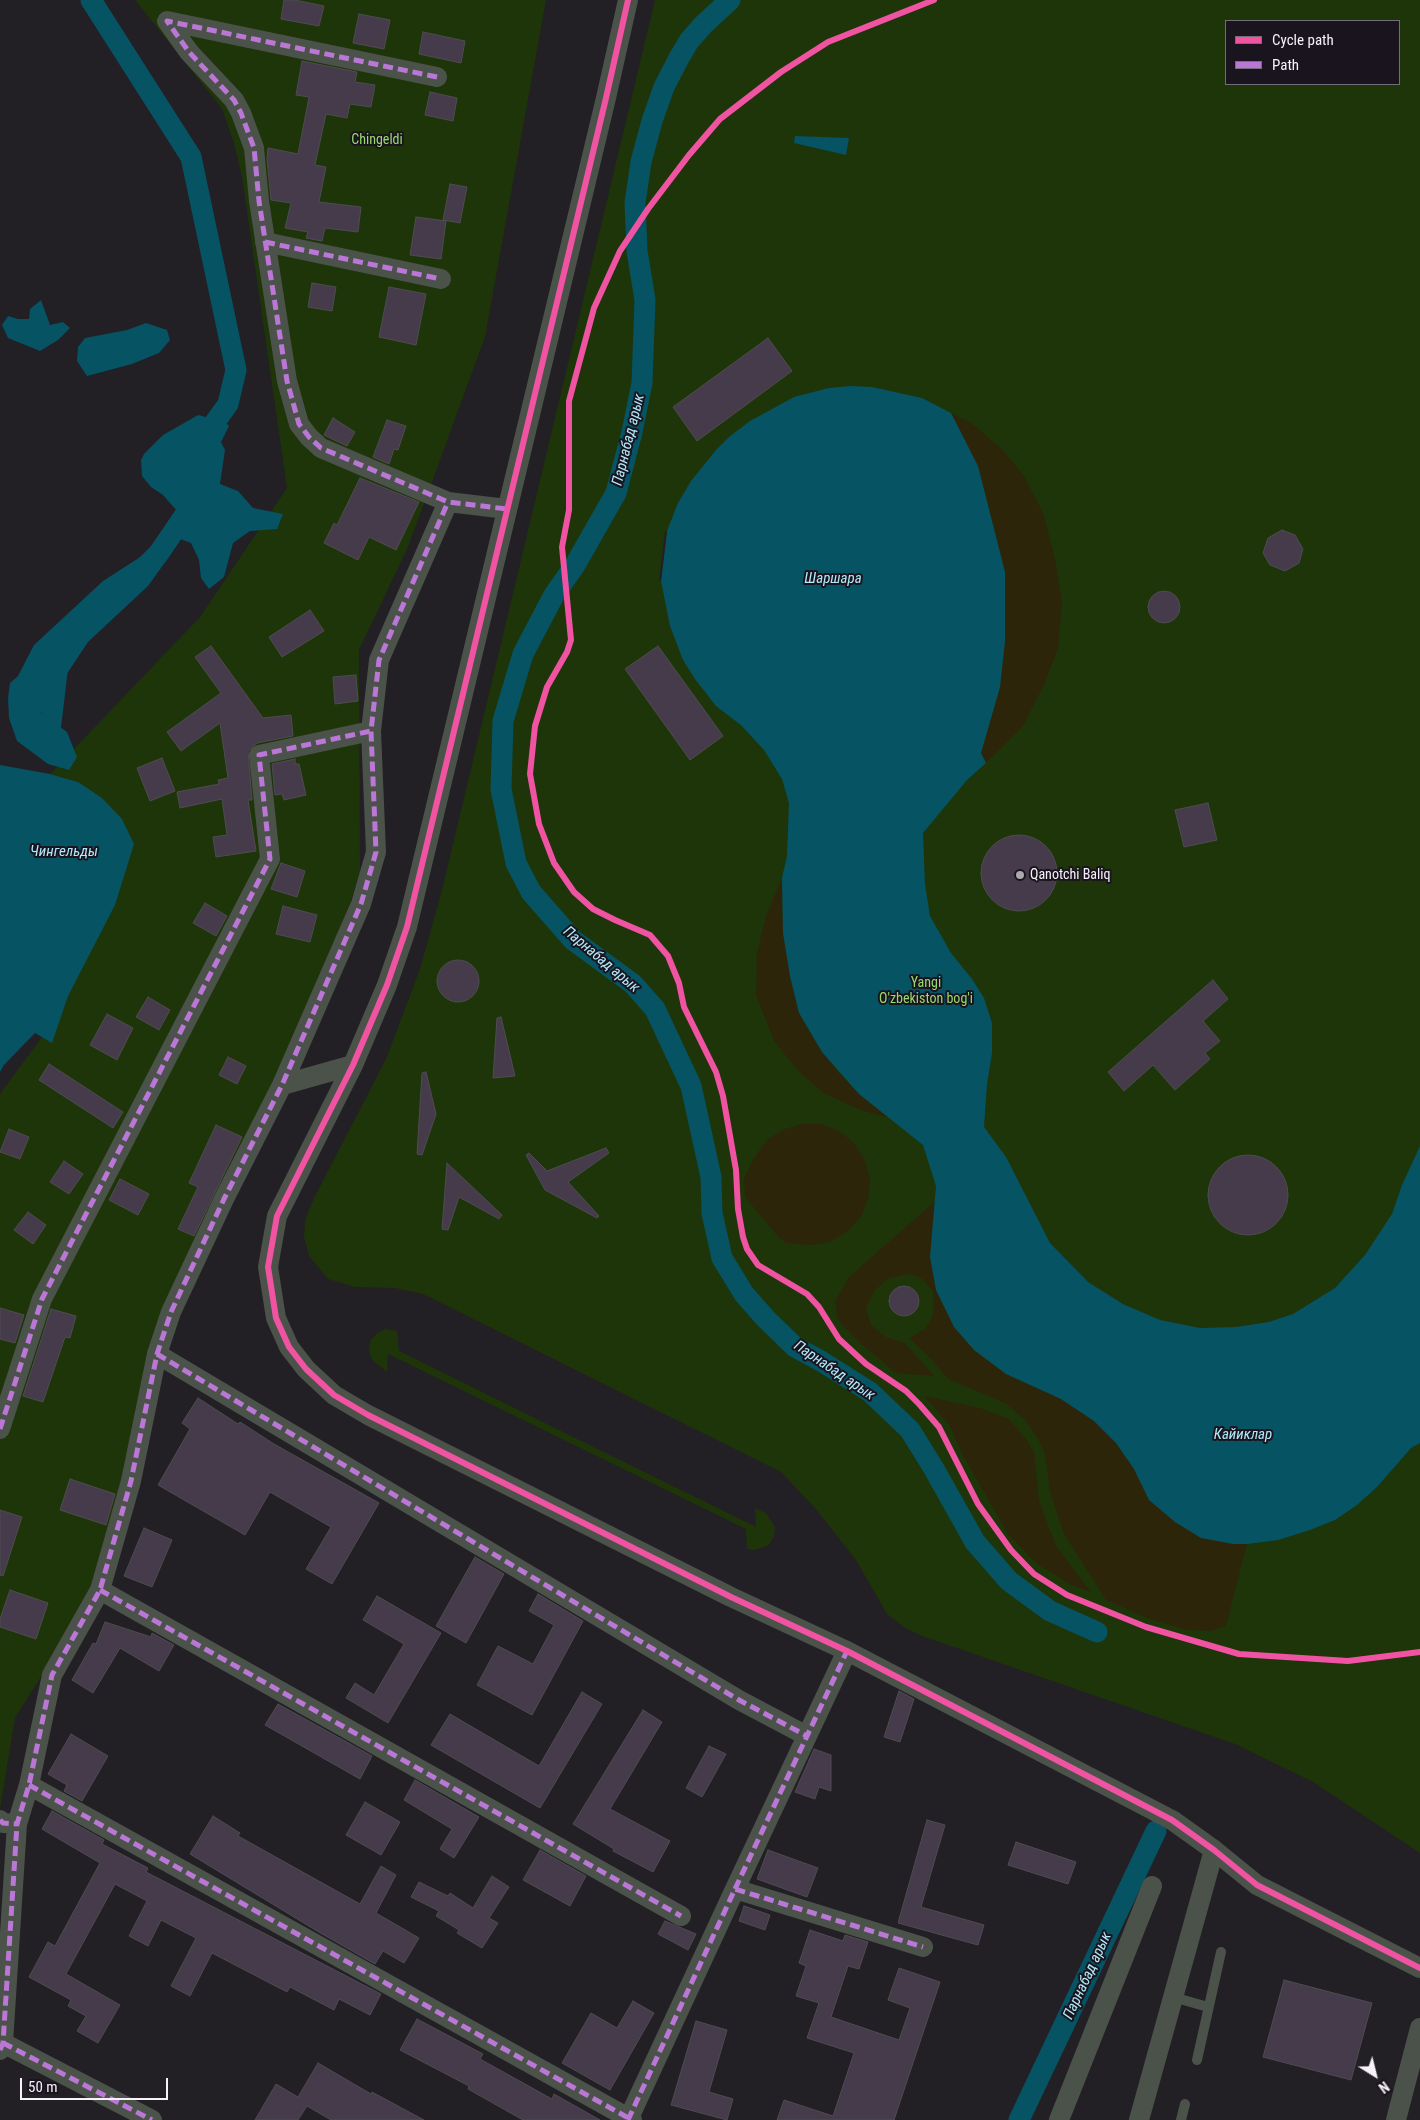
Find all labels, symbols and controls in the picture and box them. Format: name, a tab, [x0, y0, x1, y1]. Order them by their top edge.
legend	[1225, 20, 1400, 85]
text: Cycle path	[1272, 31, 1334, 49]
text: Path	[1272, 56, 1299, 74]
park label: Chingeldi	[351, 132, 403, 148]
water label: Парнабад арык	[609, 392, 649, 488]
water label: Шаршара	[804, 570, 862, 588]
water label: Чингельды	[30, 843, 98, 861]
place label: Qanotchi Baliq	[1030, 867, 1111, 883]
marker: Qanotchi Baliq	[1014, 869, 1026, 881]
water label: Парнабад арык	[559, 923, 643, 997]
park label: Yangi O'zbekiston bog'i	[879, 975, 973, 1008]
water label: Парнабад арык	[790, 1337, 878, 1405]
water label: Кайиклар	[1214, 1426, 1272, 1444]
water label: Парнабад арык	[1060, 1930, 1116, 2022]
north arrow	[1350, 2050, 1400, 2100]
scale bar	[22, 2068, 170, 2100]
text: 50 m	[28, 2078, 58, 2096]
text: N	[1376, 2078, 1392, 2096]

